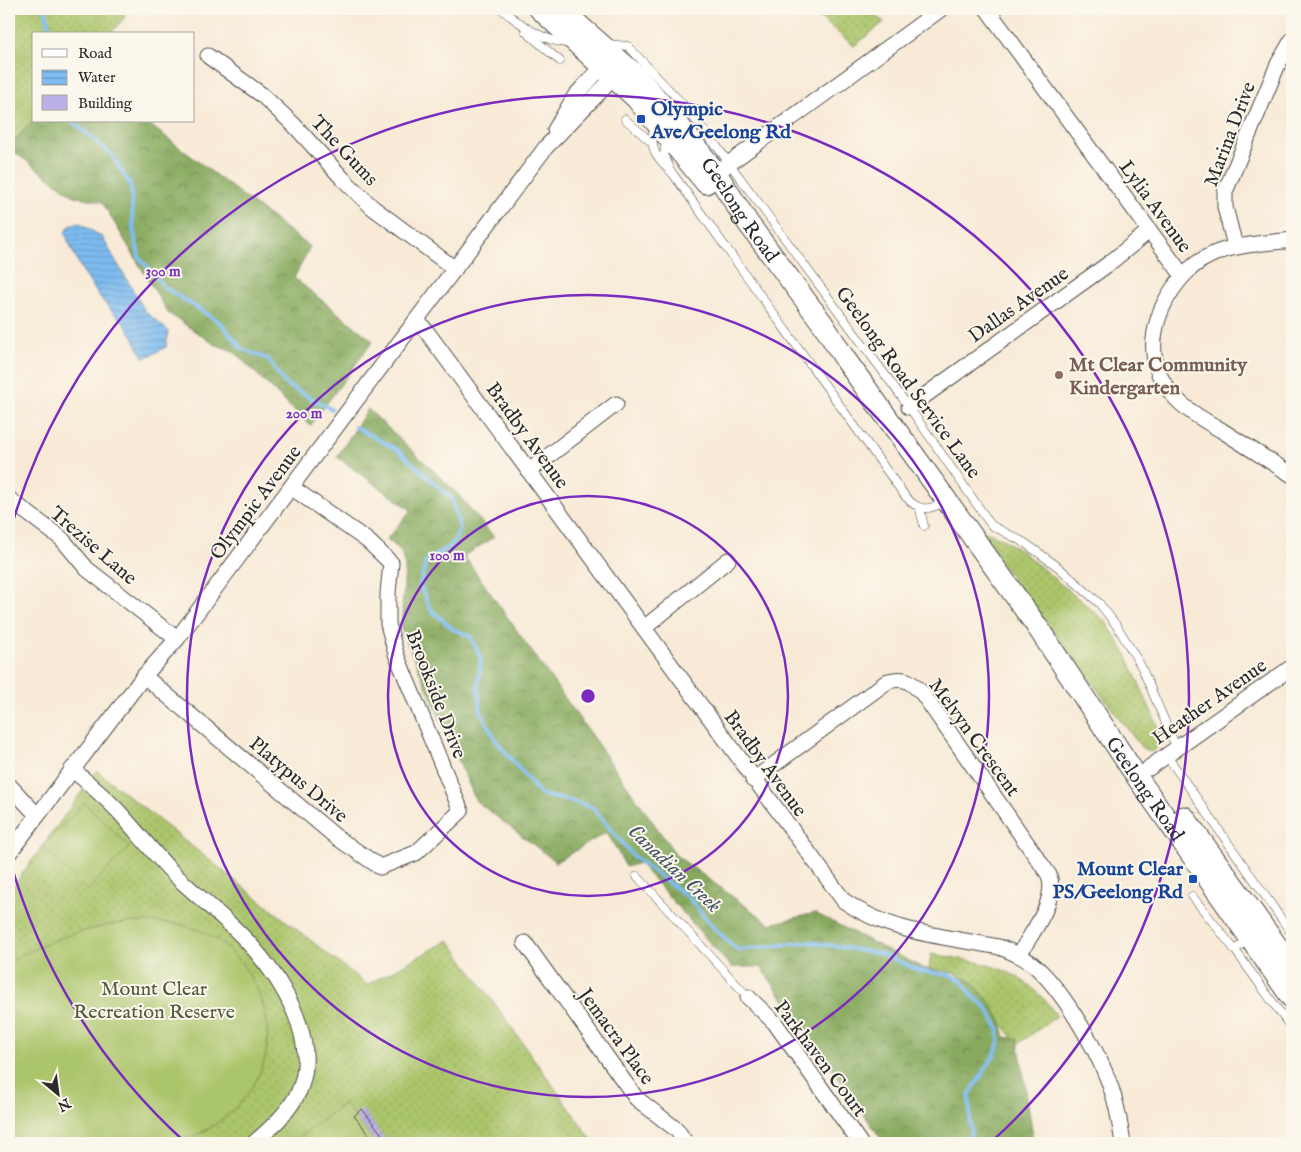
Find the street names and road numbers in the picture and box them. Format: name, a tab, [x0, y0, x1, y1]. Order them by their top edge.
street label: Marina Drive	[1199, 79, 1262, 191]
street label: The Gums	[305, 110, 383, 192]
street label: Geelong Road	[695, 153, 784, 268]
street label: Lylia Avenue	[1113, 156, 1197, 258]
street label: Dallas Avenue	[964, 261, 1074, 349]
street label: Geelong Road Service Lane	[830, 282, 986, 484]
street label: Bradby Avenue	[480, 378, 574, 494]
street label: Olympic Avenue	[205, 441, 307, 565]
street label: Trezise Lane	[44, 501, 142, 591]
street label: Brookside Drive	[400, 627, 472, 762]
street label: Heather Avenue	[1148, 654, 1272, 751]
street label: Melvyn Crescent	[923, 674, 1025, 802]
street label: Bradby Avenue	[718, 706, 812, 822]
street label: Platypus Drive	[243, 732, 353, 829]
street label: Geelong Road	[1100, 732, 1189, 847]
street label: Jemacra Place	[571, 982, 659, 1090]
street label: Parkhaven Court	[768, 996, 872, 1122]

